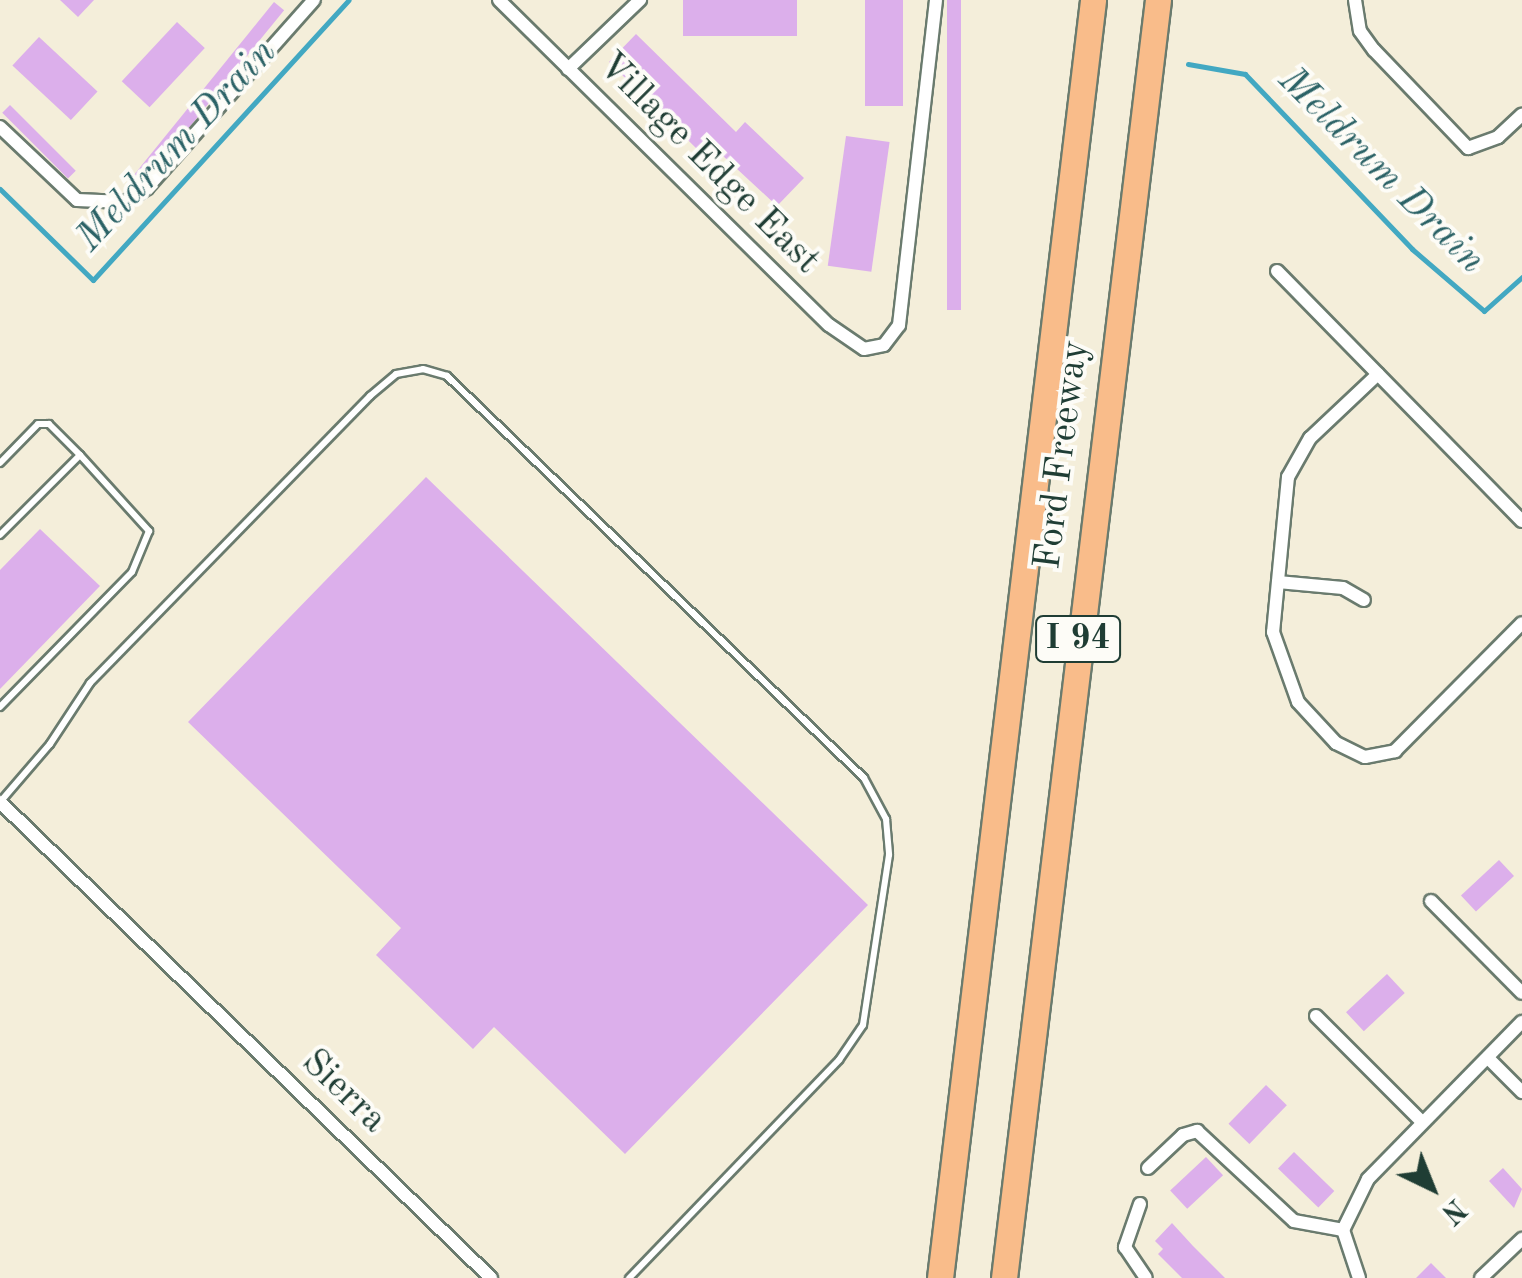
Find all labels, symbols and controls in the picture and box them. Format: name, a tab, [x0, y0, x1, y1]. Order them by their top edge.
water label: Meldrum Drain	[66, 30, 288, 262]
street label: Village Edge East	[587, 43, 829, 285]
water label: Meldrum Drain	[1267, 57, 1495, 285]
street label: Ford Freeway	[1026, 338, 1100, 572]
road number: I 94	[1033, 609, 1123, 669]
street label: Sierra	[291, 1040, 395, 1144]
north arrow	[1382, 1138, 1482, 1238]
text: N	[1435, 1192, 1470, 1227]

